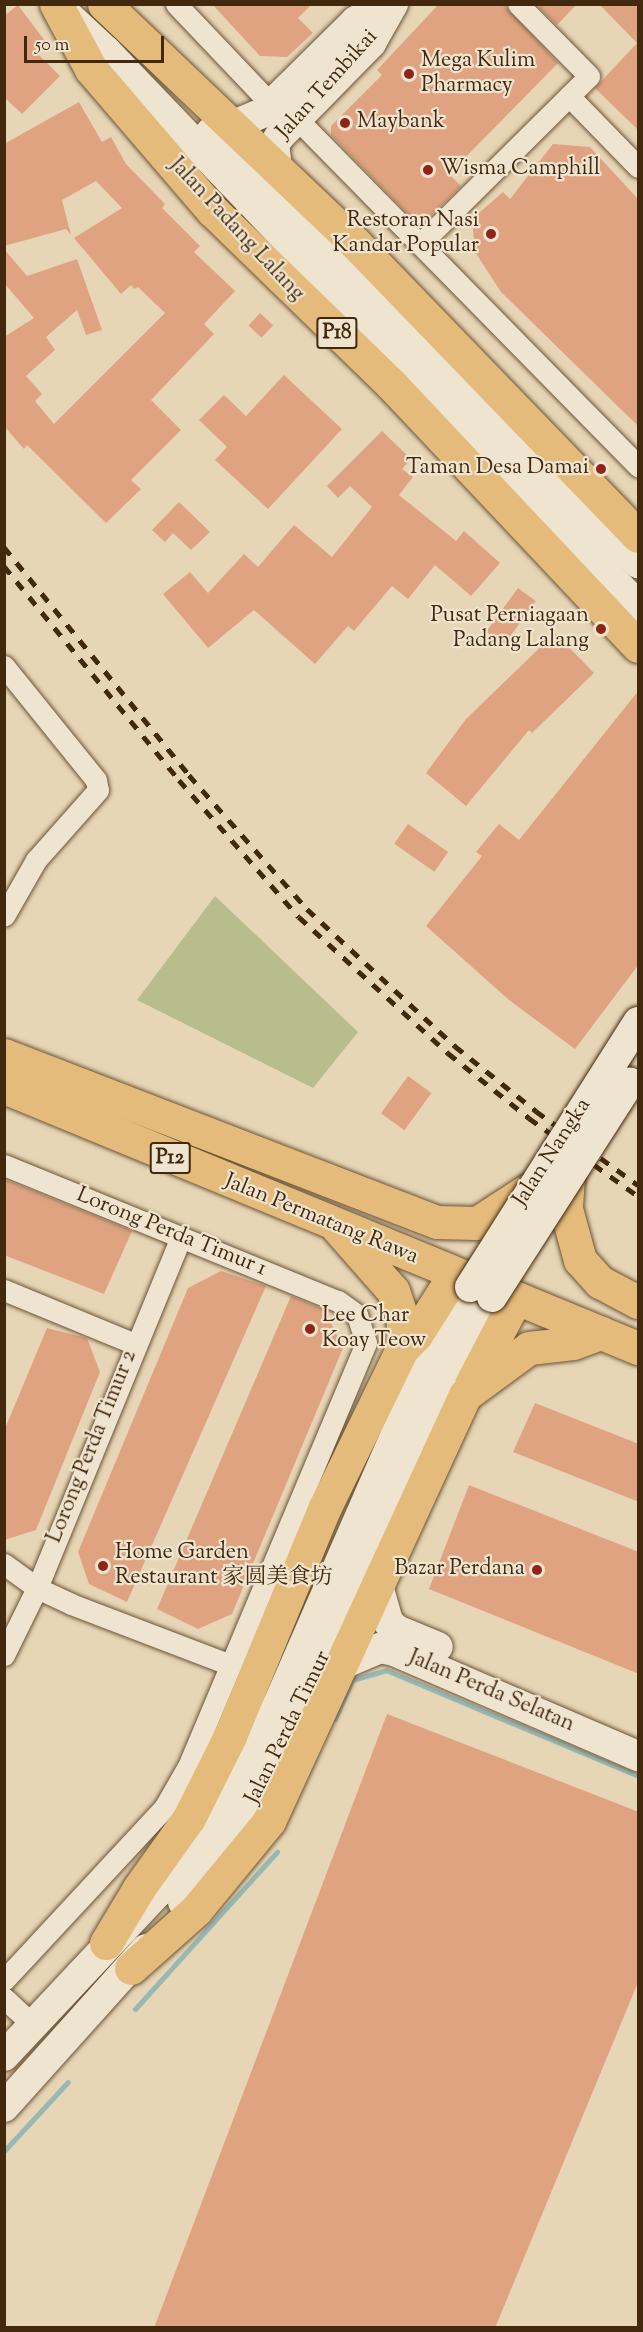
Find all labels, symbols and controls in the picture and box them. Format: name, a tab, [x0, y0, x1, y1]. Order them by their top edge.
scale bar	[27, 24, 166, 62]
street label: Jalan Tembikai	[272, 25, 384, 145]
text: 50 m	[35, 33, 69, 59]
place label: Mega Kulim Pharmacy	[421, 48, 535, 100]
marker: Mega Kulim Pharmacy	[402, 67, 416, 81]
place label: Maybank	[357, 110, 445, 136]
marker: Maybank	[338, 116, 352, 130]
street label: Jalan Padang Lalang	[163, 153, 309, 307]
place label: Wisma Camphill	[440, 157, 600, 183]
marker: Wisma Camphill	[421, 163, 435, 177]
place label: Restoran Nasi Kandar Popular	[333, 208, 479, 260]
marker: Restoran Nasi Kandar Popular	[484, 227, 498, 241]
road number: P18	[316, 315, 358, 351]
place label: Taman Desa Damai	[406, 456, 589, 482]
marker: Taman Desa Damai	[594, 462, 608, 476]
place label: Pusat Perniagaan Padang Lalang	[430, 603, 589, 654]
marker: Pusat Perniagaan Padang Lalang	[594, 622, 608, 636]
street label: Jalan Nangka	[508, 1094, 598, 1212]
road number: P12	[149, 1140, 191, 1176]
street label: Jalan Permatang Rawa	[220, 1169, 422, 1271]
street label: Lorong Perda Timur 1	[72, 1183, 270, 1283]
place label: Lee Char Koay Teow	[322, 1303, 426, 1354]
marker: Lee Char Koay Teow	[303, 1322, 317, 1336]
street label: Lorong Perda Timur 2	[42, 1347, 144, 1547]
place label: Home Garden Restaurant 家圆美食坊	[115, 1540, 332, 1592]
place label: Bazar Perdana	[394, 1557, 525, 1583]
marker: Home Garden Restaurant 家圆美食坊	[96, 1559, 110, 1573]
marker: Bazar Perdana	[530, 1563, 544, 1577]
street label: Jalan Perda Selatan	[404, 1645, 578, 1739]
street label: Jalan Perda Timur	[240, 1647, 338, 1809]

